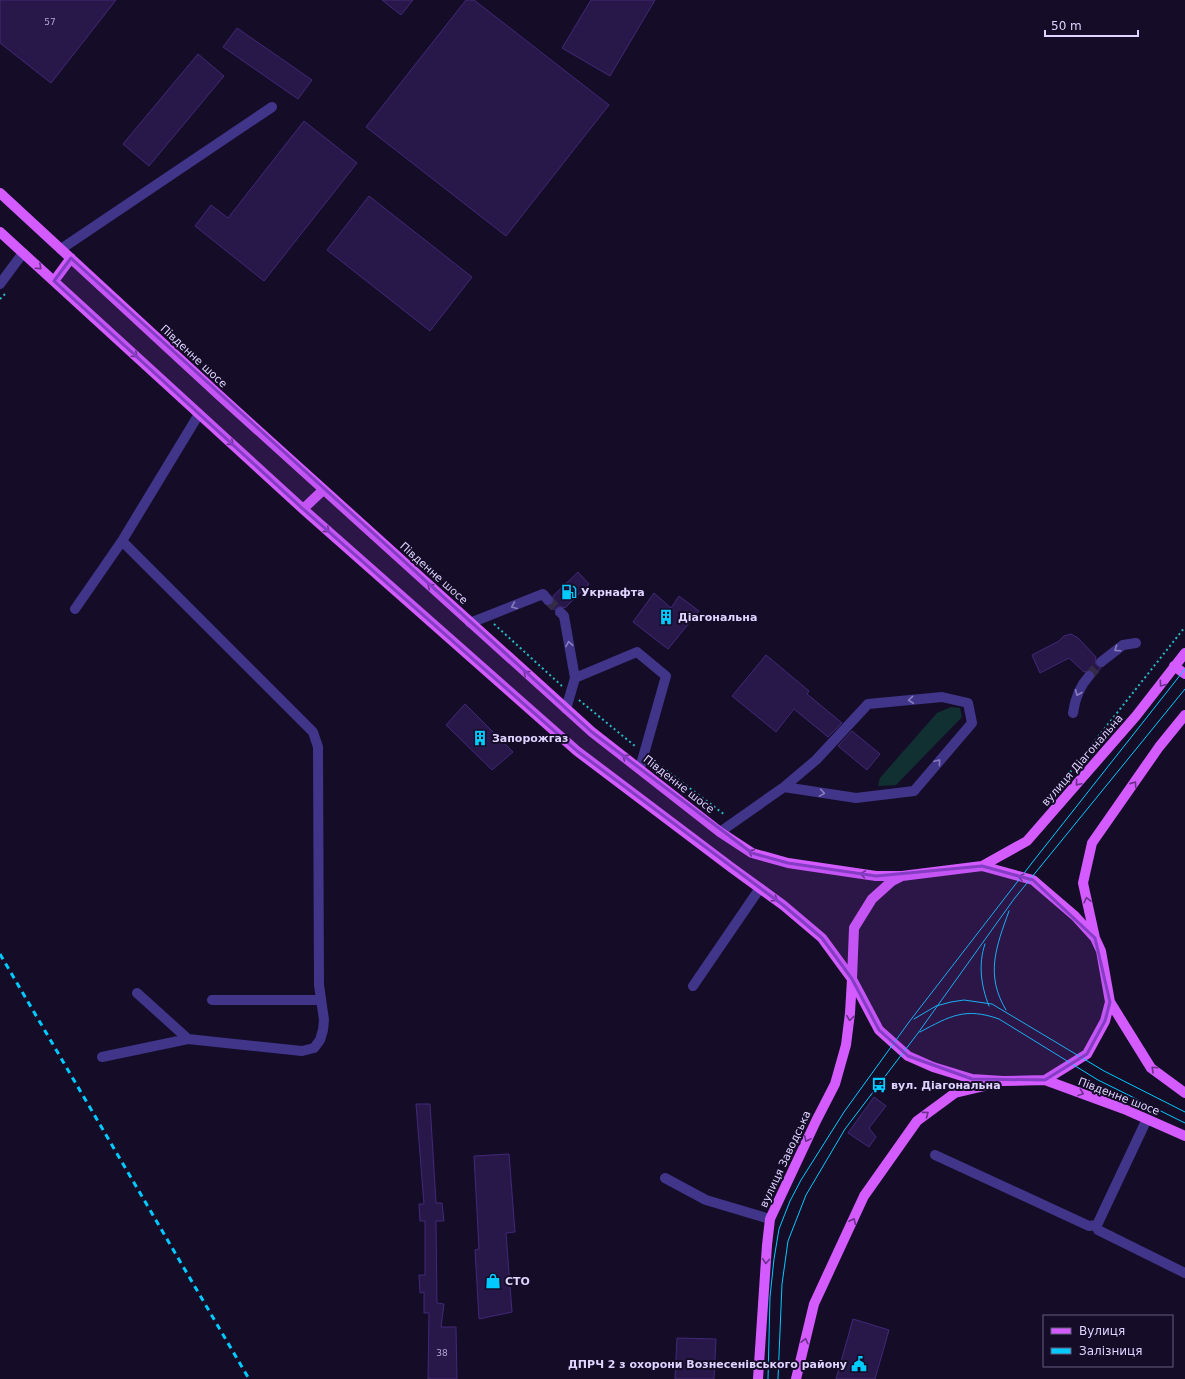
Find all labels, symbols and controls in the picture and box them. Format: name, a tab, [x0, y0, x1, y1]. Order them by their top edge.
scale bar	[1045, 12, 1138, 38]
house number: 57	[44, 17, 56, 27]
text: 50 m	[1051, 19, 1082, 33]
one-way arrow	[34, 263, 42, 270]
street label: Південне шосе	[158, 322, 230, 391]
one-way arrow	[130, 350, 138, 358]
one-way arrow	[226, 438, 234, 446]
one-way arrow	[322, 526, 330, 533]
street label: Південне шосе	[397, 540, 470, 607]
one-way arrow	[427, 583, 434, 590]
fuel station icon: Укрнафта	[560, 583, 578, 601]
place label: Укрнафта	[581, 586, 645, 599]
one-way arrow	[510, 601, 517, 609]
building icon: Діагональна	[657, 608, 675, 626]
place label: Діагональна	[678, 611, 757, 624]
one-way arrow	[565, 641, 574, 647]
one-way arrow	[1114, 644, 1121, 651]
one-way arrow	[523, 670, 531, 677]
one-way arrow	[1159, 679, 1166, 686]
one-way arrow	[1075, 689, 1083, 696]
one-way arrow	[908, 695, 914, 704]
street label: вулиця Діагональна	[1039, 712, 1126, 809]
building icon: Запорожгаз	[471, 729, 489, 747]
place label: Запорожгаз	[492, 732, 568, 745]
street label: Південне шосе	[641, 753, 717, 816]
one-way arrow	[622, 754, 629, 762]
one-way arrow	[934, 760, 941, 767]
one-way arrow	[1075, 779, 1082, 786]
one-way arrow	[1129, 781, 1137, 788]
one-way arrow	[819, 788, 826, 796]
one-way arrow	[748, 849, 755, 857]
one-way arrow	[860, 870, 866, 879]
one-way arrow	[1018, 873, 1025, 882]
one-way arrow	[771, 894, 778, 902]
one-way arrow	[1083, 896, 1091, 903]
one-way arrow	[845, 1015, 854, 1021]
one-way arrow	[1151, 1067, 1159, 1074]
street label: Південне шосе	[1076, 1075, 1162, 1118]
bus stop icon: вул. Діагональна	[870, 1076, 888, 1094]
place label: вул. Діагональна	[891, 1079, 1001, 1092]
one-way arrow	[1078, 1089, 1085, 1097]
street label: вулиця Заводська	[757, 1109, 814, 1210]
one-way arrow	[921, 1112, 928, 1119]
one-way arrow	[804, 1135, 812, 1143]
one-way arrow	[848, 1217, 856, 1225]
one-way arrow	[761, 1258, 770, 1264]
shop icon: СТО	[484, 1272, 502, 1290]
place label: СТО	[505, 1275, 530, 1288]
legend	[1043, 1315, 1173, 1367]
text: Вулиця	[1079, 1324, 1125, 1338]
one-way arrow	[801, 1338, 809, 1344]
text: Залізниця	[1079, 1344, 1142, 1358]
house number: 38	[436, 1348, 448, 1358]
public building icon: ДПРЧ 2 з охорони Вознесенівського району	[850, 1355, 868, 1373]
place label: ДПРЧ 2 з охорони Вознесенівського району	[568, 1358, 847, 1371]

